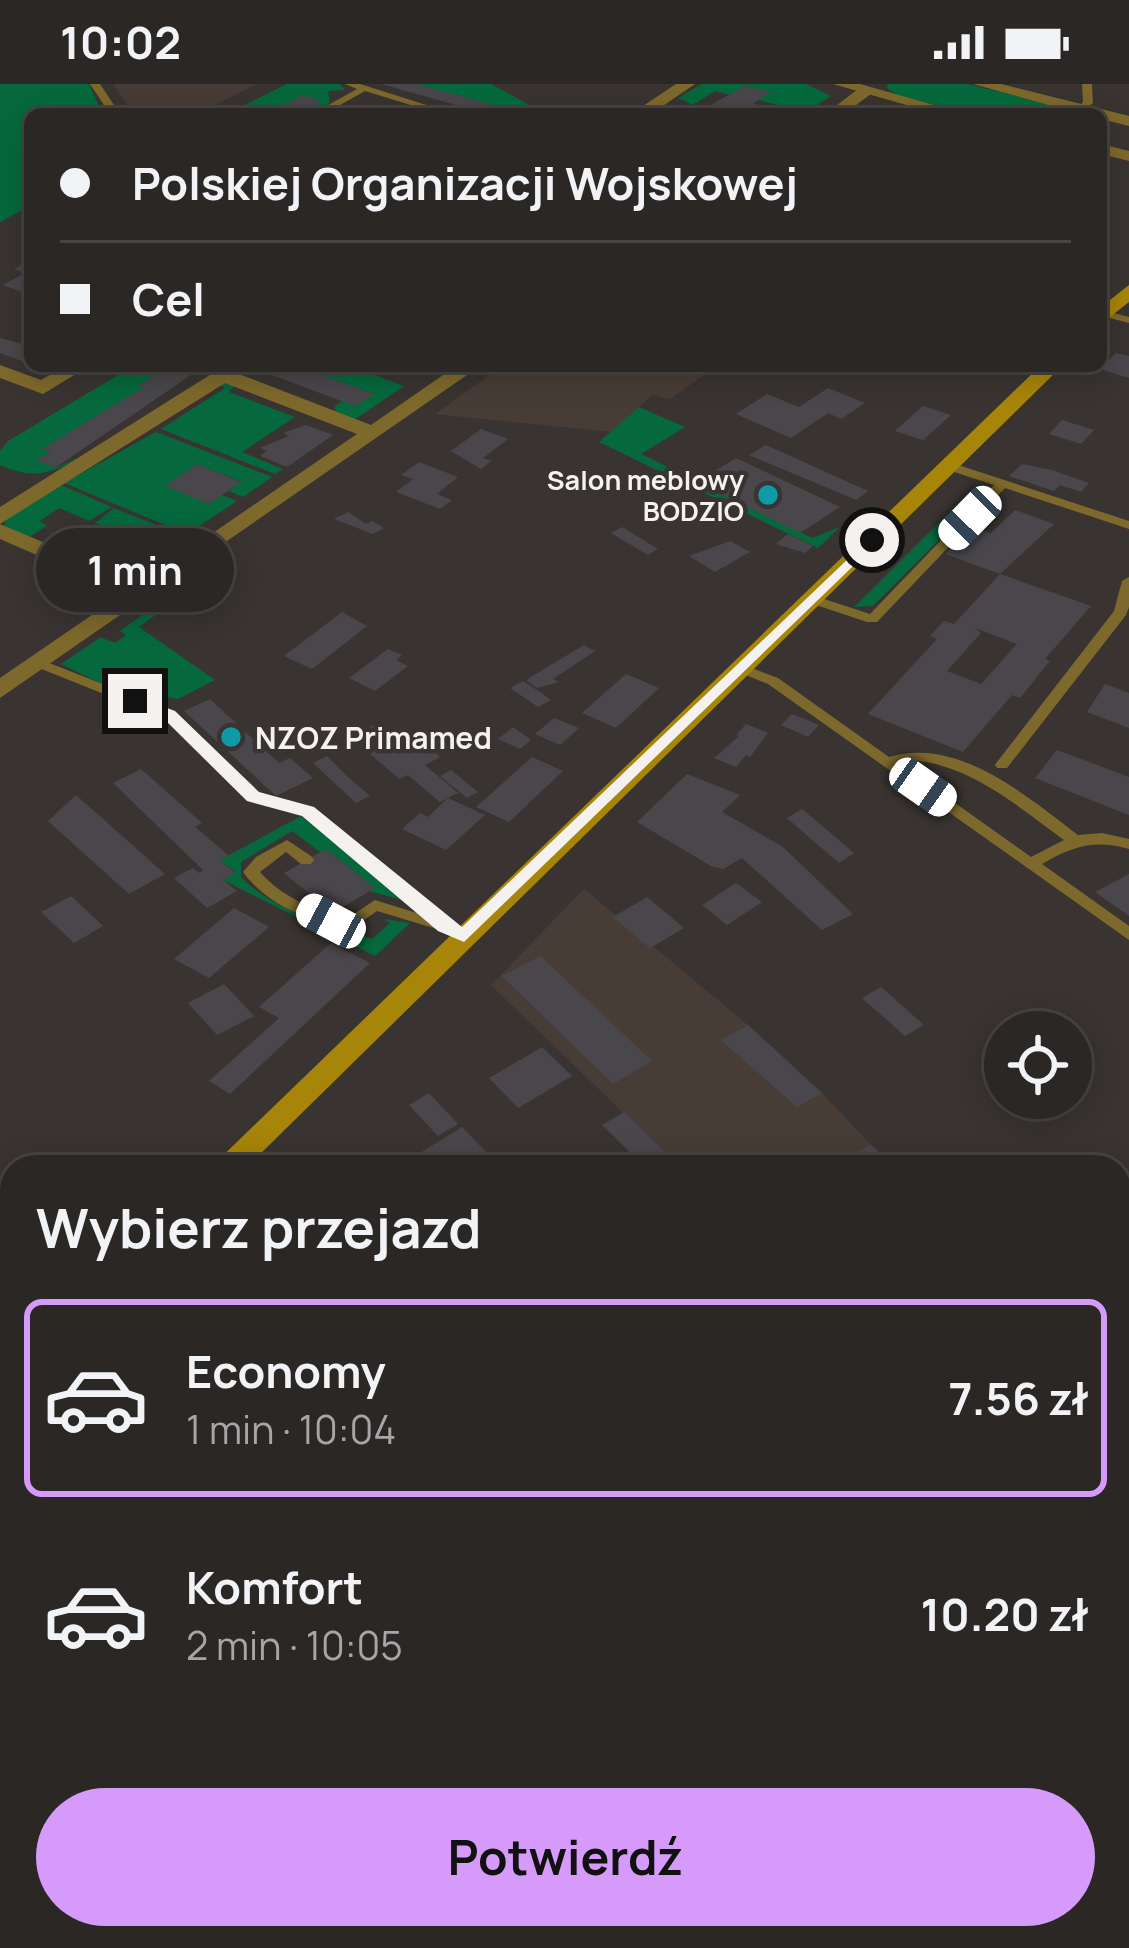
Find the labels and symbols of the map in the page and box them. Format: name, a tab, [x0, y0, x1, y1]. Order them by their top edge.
place label: Salon meblowy BODZIO	[547, 461, 744, 529]
car	[932, 480, 1008, 556]
marker: Salon meblowy BODZIO	[755, 482, 781, 508]
route start	[845, 513, 899, 567]
callout: 1 min	[36, 527, 234, 611]
route end	[108, 674, 162, 728]
place label: NZOZ Primamed	[255, 717, 492, 758]
marker: NZOZ Primamed	[218, 724, 244, 750]
car	[883, 752, 963, 822]
car	[291, 888, 371, 954]

